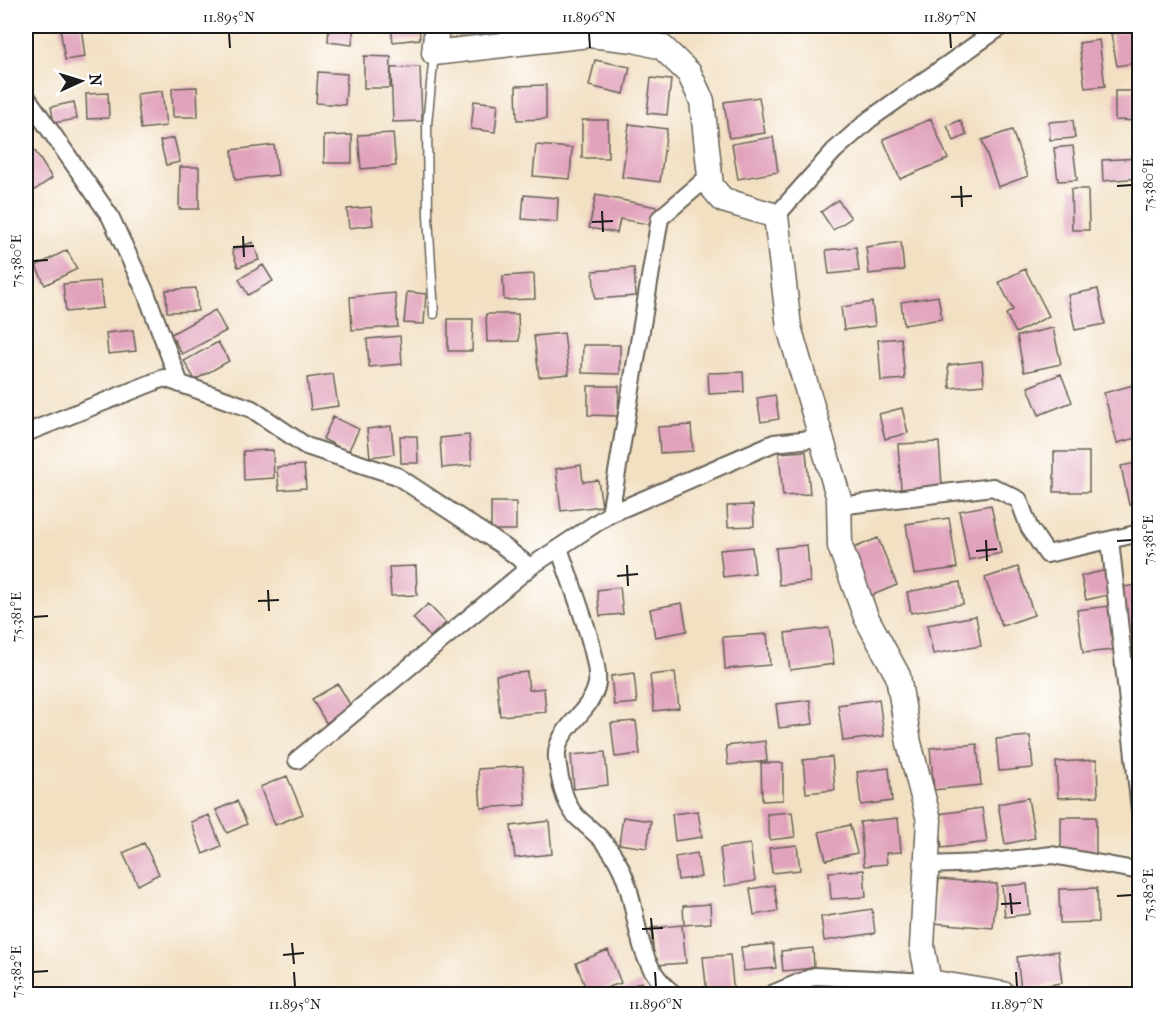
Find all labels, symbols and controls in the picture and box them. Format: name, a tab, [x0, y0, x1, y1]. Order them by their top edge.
text: 11.895°N	[203, 8, 256, 26]
text: 11.896°N	[562, 8, 617, 26]
text: 11.897°N	[923, 8, 977, 26]
north arrow	[51, 51, 111, 111]
text: N	[86, 73, 105, 88]
text: 75.380°E	[1139, 158, 1157, 212]
text: 75.380°E	[7, 234, 25, 288]
text: 75.381°E	[1139, 515, 1157, 565]
text: 75.381°E	[7, 592, 25, 642]
text: 75.382°E	[1139, 869, 1157, 921]
text: 75.382°E	[7, 946, 25, 998]
text: 11.895°N	[269, 995, 322, 1013]
text: 11.896°N	[629, 995, 684, 1013]
text: 11.897°N	[990, 995, 1044, 1013]

